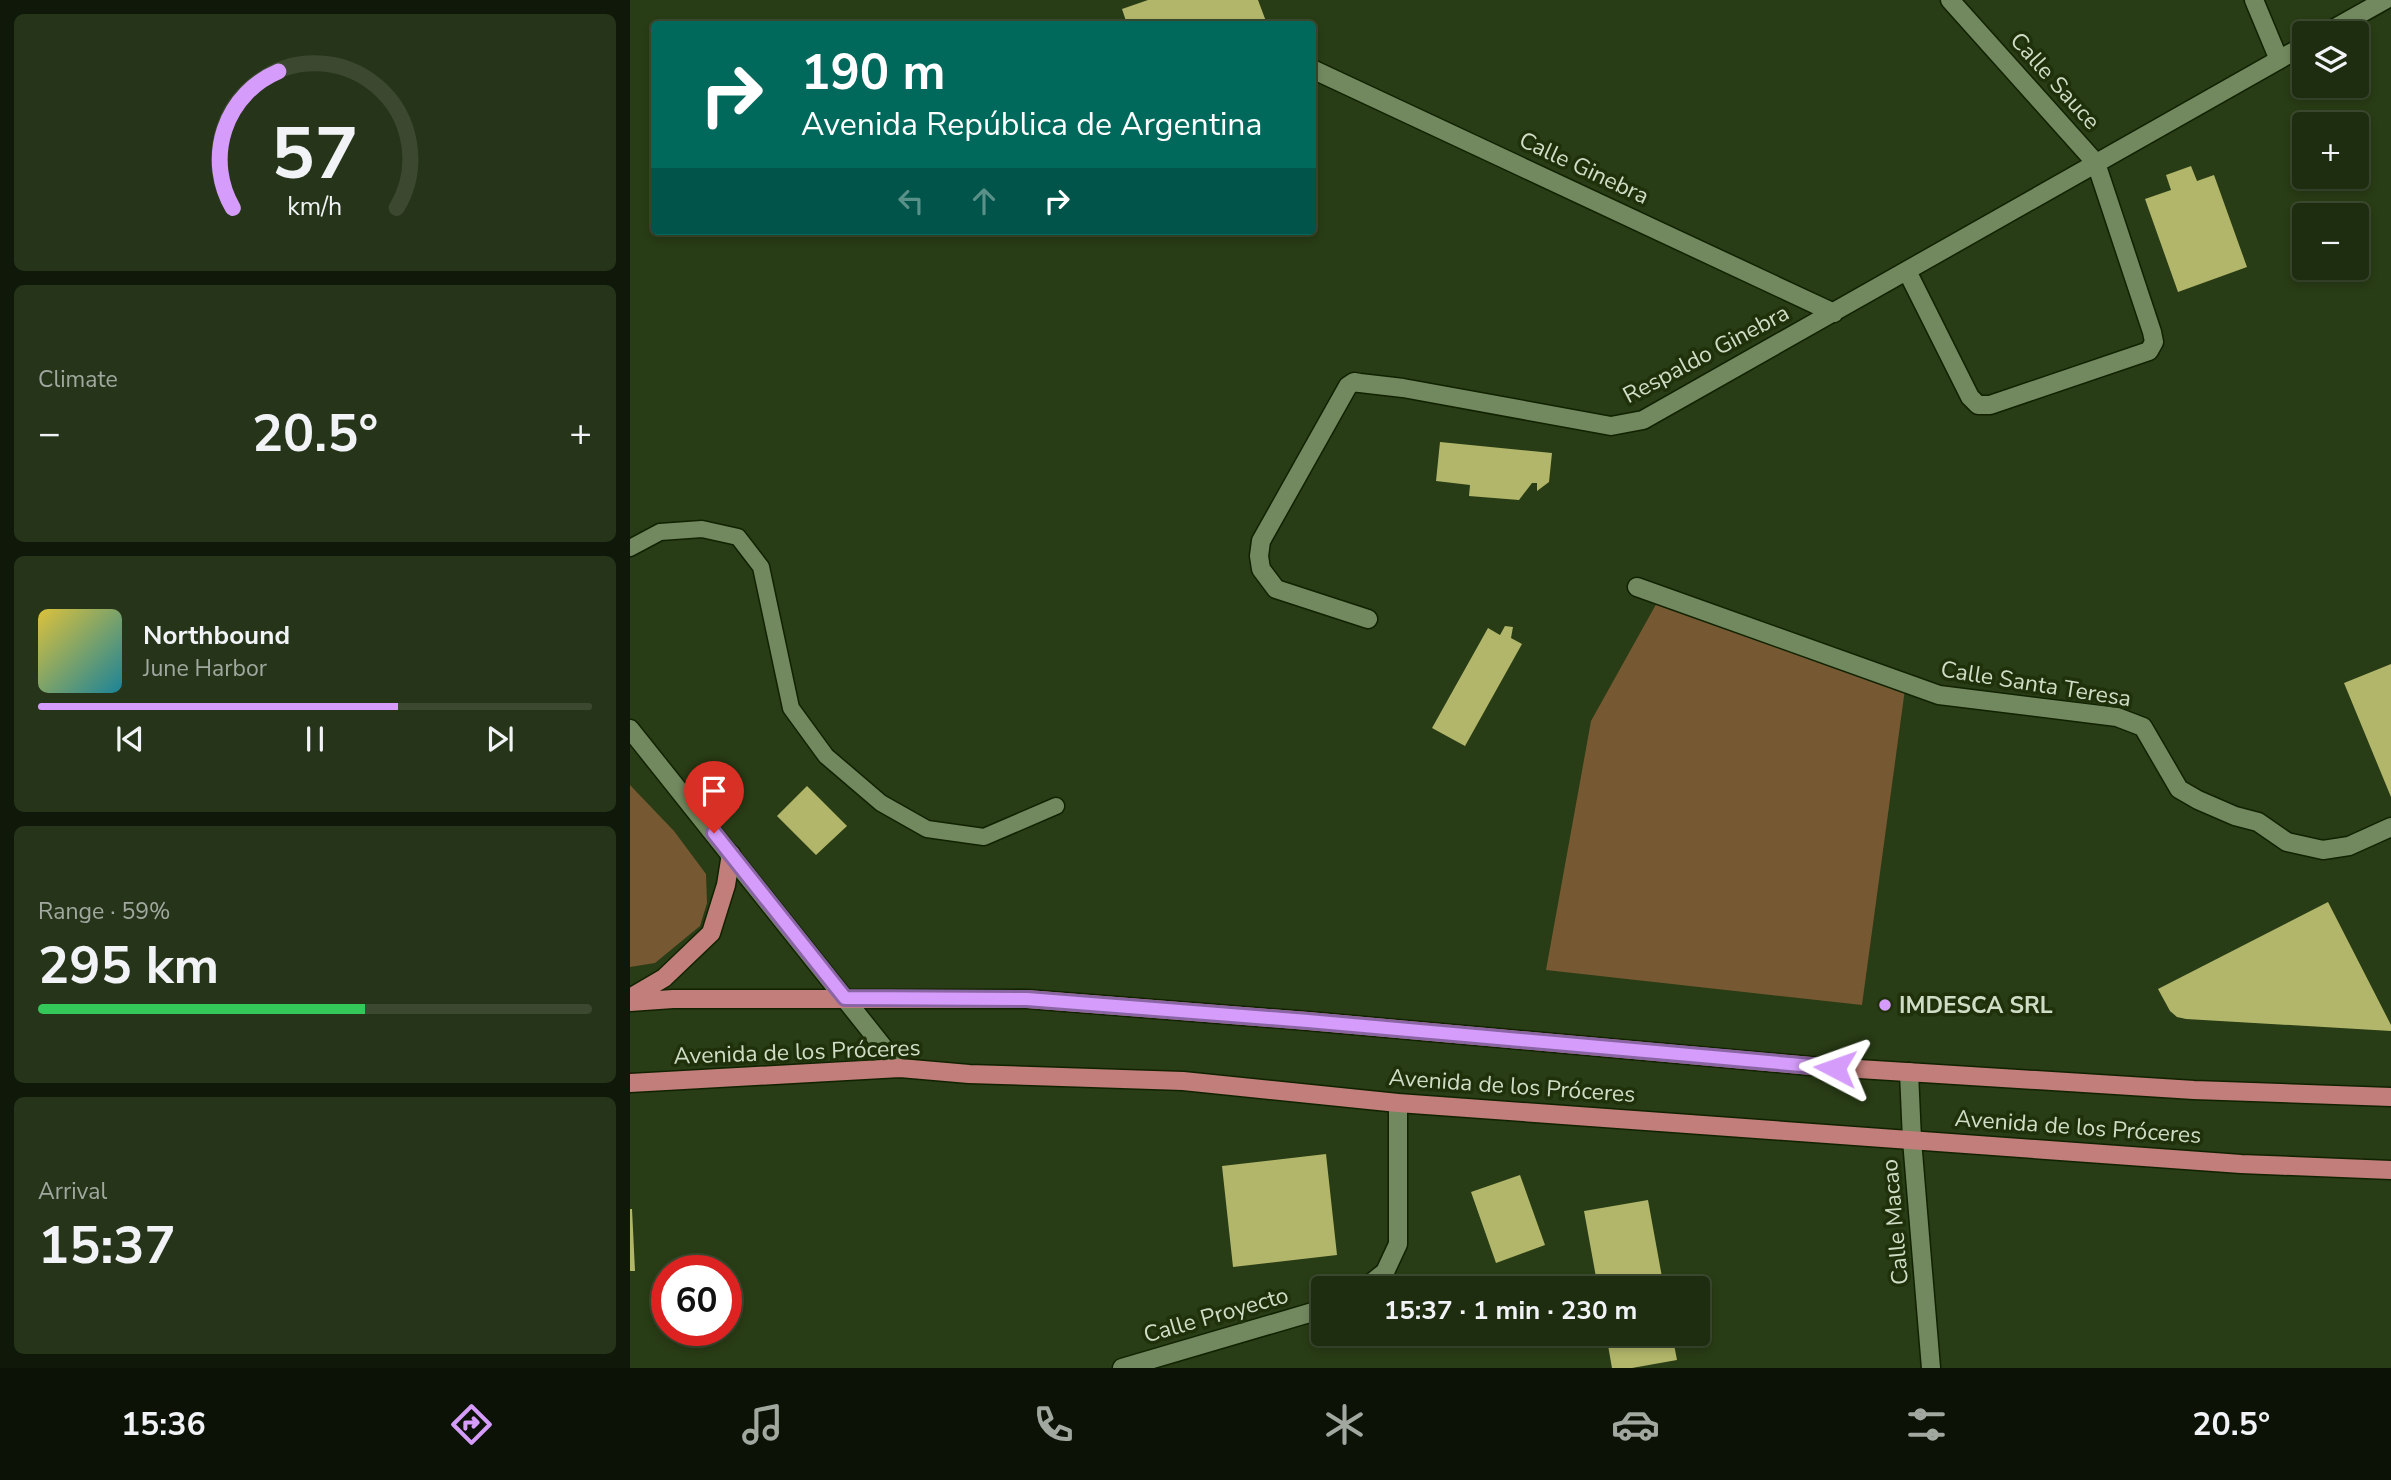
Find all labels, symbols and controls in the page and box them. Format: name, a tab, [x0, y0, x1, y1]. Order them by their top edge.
map controls	[2292, 21, 2369, 280]
button: layers	[2292, 21, 2369, 98]
street label: Calle Sauce	[2003, 26, 2107, 136]
text: 190 m	[801, 39, 945, 106]
icon: right	[686, 49, 777, 140]
text: Avenida República de Argentina	[801, 103, 1263, 146]
text: 57	[271, 105, 359, 205]
button: +	[2292, 112, 2369, 189]
street label: Calle Ginebra	[1514, 124, 1654, 212]
icon: left	[892, 182, 930, 220]
icon: ahead	[965, 182, 1003, 220]
icon: right	[1038, 182, 1076, 220]
text: km/h	[287, 190, 343, 224]
button: −	[2292, 203, 2369, 280]
street label: Respaldo Ginebra	[1618, 297, 1794, 411]
text: Climate	[38, 364, 118, 395]
text: 20.5°	[252, 398, 378, 469]
text: −	[38, 408, 61, 459]
text: +	[569, 408, 592, 459]
text: Northbound	[143, 618, 290, 653]
text: June Harbor	[143, 653, 267, 684]
street label: Calle Santa Teresa	[1939, 654, 2133, 714]
icon: previous	[111, 720, 149, 758]
icon: pause	[296, 720, 334, 758]
icon: next	[481, 720, 519, 758]
pin	[684, 761, 744, 833]
icon: arrive	[695, 772, 733, 810]
text: Range · 59%	[38, 896, 170, 927]
text: 295 km	[38, 930, 219, 1001]
place label: IMDESCA SRL	[1899, 990, 2053, 1021]
marker: IMDESCA SRL	[1877, 997, 1893, 1013]
position arrow	[1798, 1031, 1872, 1105]
street label: Avenida de los Próceres	[673, 1032, 921, 1072]
street label: Avenida de los Próceres	[1388, 1062, 1636, 1110]
street label: Avenida de los Próceres	[1954, 1103, 2202, 1151]
street label: Calle Macao	[1874, 1158, 1916, 1286]
text: Arrival	[38, 1176, 107, 1207]
text: 15:37	[38, 1210, 176, 1281]
speed limit sign: 60	[651, 1255, 742, 1346]
street label: Calle Proyecto	[1140, 1280, 1292, 1350]
text: 15:37 · 1 min · 230 m	[1384, 1293, 1637, 1328]
icon: directions	[447, 1400, 496, 1449]
icon: music	[738, 1400, 787, 1449]
icon: phone	[1029, 1400, 1078, 1449]
icon: climate	[1320, 1400, 1369, 1449]
icon: car	[1611, 1400, 1660, 1449]
icon: filters	[1902, 1400, 1951, 1449]
text: 15:36	[121, 1403, 206, 1446]
text: 20.5°	[2192, 1403, 2270, 1446]

